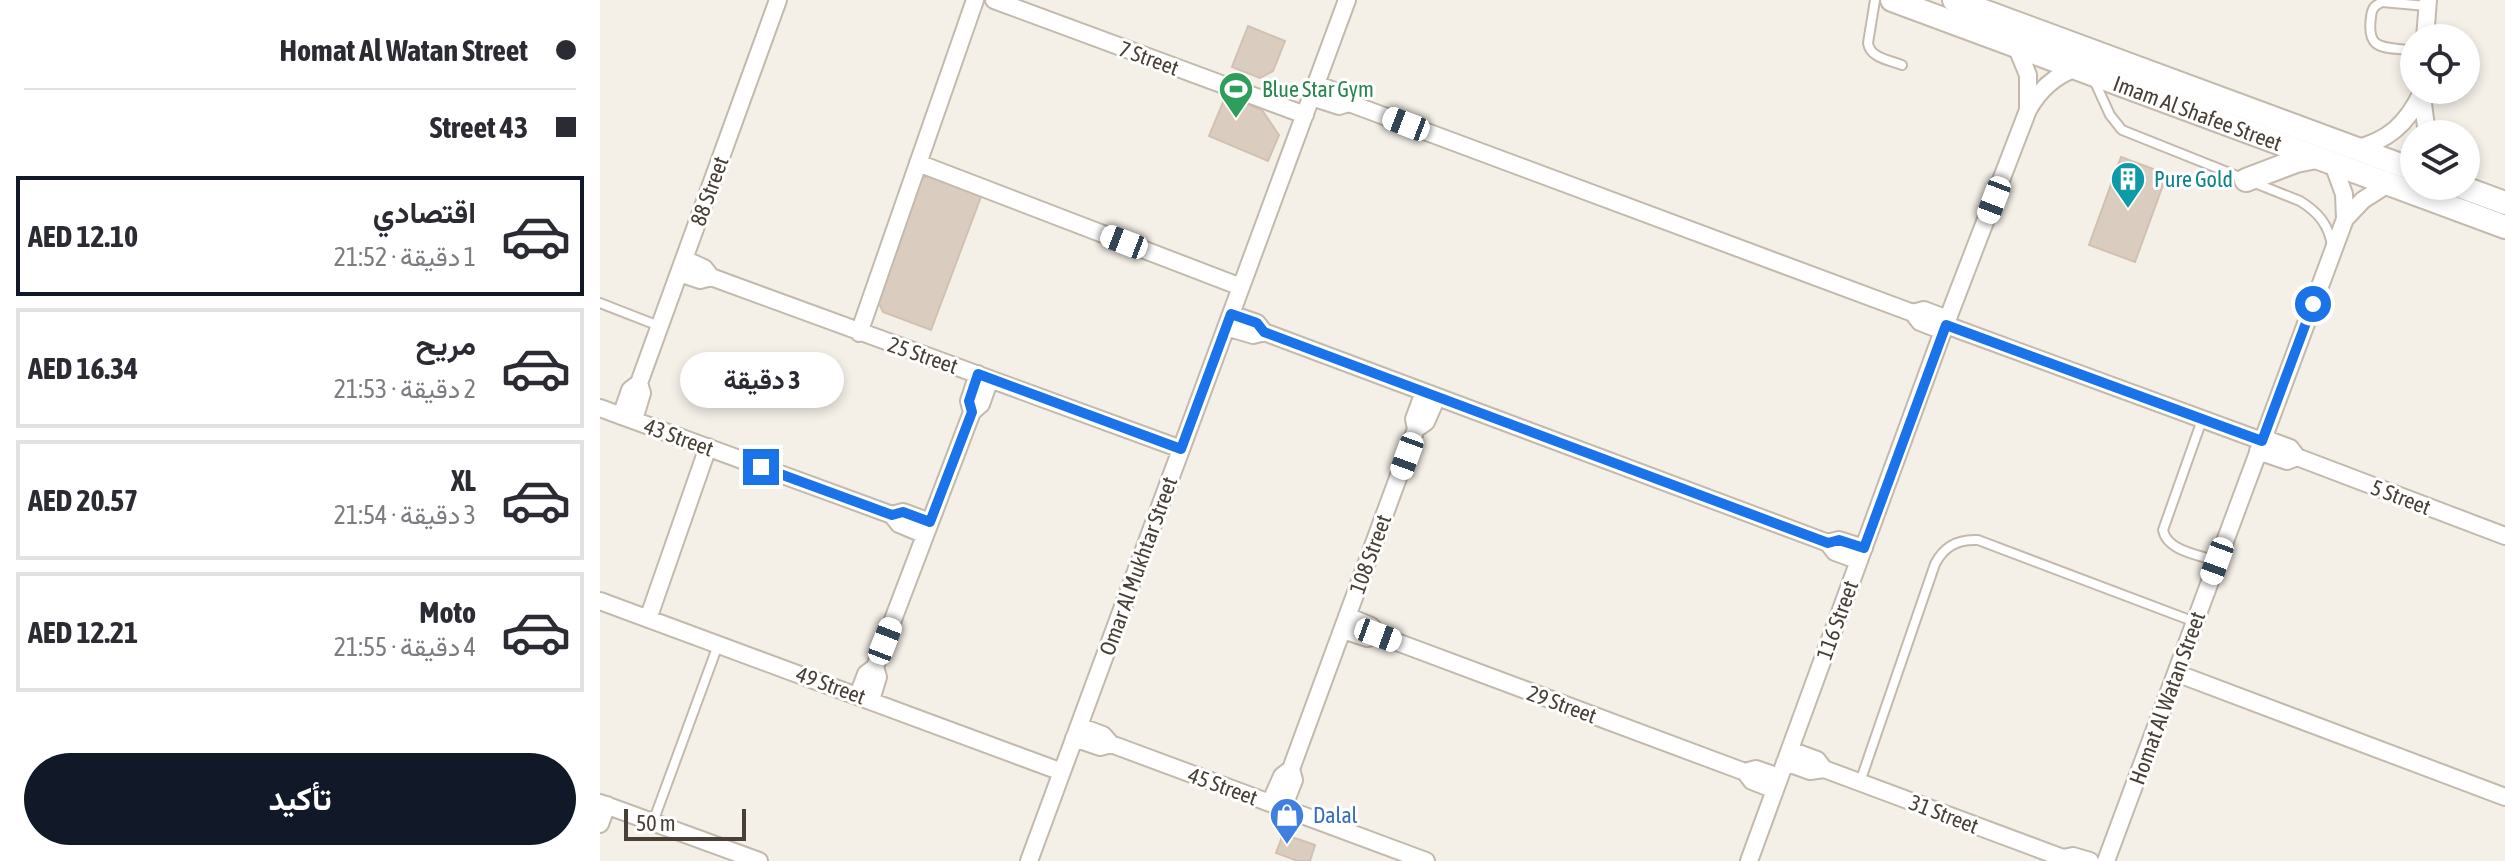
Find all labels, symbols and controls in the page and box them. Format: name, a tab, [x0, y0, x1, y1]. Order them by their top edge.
map controls	[2400, 24, 2480, 200]
button: locate	[2400, 24, 2480, 104]
text: Homat Al Watan Street	[280, 33, 528, 67]
street label: 7 Street	[1116, 35, 1182, 81]
sports icon: Blue Star Gym	[1217, 70, 1255, 120]
street label: Imam Al Shafee Street	[2110, 70, 2286, 156]
place label: Blue Star Gym	[1262, 76, 1374, 102]
car	[1379, 104, 1433, 144]
text: 43 Street	[430, 110, 528, 144]
button: layers	[2400, 120, 2480, 200]
street label: 88 Street	[684, 153, 734, 229]
building icon: Pure Gold	[2109, 160, 2147, 210]
place label: Pure Gold	[2154, 166, 2233, 192]
car	[1974, 173, 2014, 227]
text: اقتصادي	[373, 195, 476, 229]
icon: car	[500, 200, 572, 272]
text: AED 12.10	[28, 219, 138, 253]
car	[1097, 222, 1151, 262]
text: 1 دقيقة · 21:52	[334, 242, 476, 272]
route start	[2295, 286, 2331, 322]
text: مريح	[416, 327, 476, 361]
street label: 25 Street	[885, 331, 961, 379]
icon: car	[500, 332, 572, 404]
text: AED 16.34	[28, 351, 138, 385]
callout: 3 دقيقة	[679, 351, 843, 407]
text: 3 دقيقة	[723, 365, 801, 395]
text: 2 دقيقة · 21:53	[334, 374, 476, 404]
street label: 43 Street	[641, 412, 717, 462]
car	[1388, 429, 1426, 483]
route end	[743, 449, 779, 485]
text: XL	[451, 463, 476, 497]
icon: car	[500, 464, 572, 536]
street label: Omar Al Mukhtar Street	[1094, 473, 1182, 659]
street label: 5 Street	[2368, 474, 2434, 520]
text: AED 20.57	[28, 483, 138, 517]
text: 3 دقيقة · 21:54	[334, 500, 476, 530]
street label: 108 Street	[1344, 511, 1396, 597]
car	[2198, 534, 2236, 588]
street label: 116 Street	[1811, 577, 1863, 663]
text: Moto	[419, 595, 476, 629]
icon: car	[500, 596, 572, 668]
street label: Homat Al Watan Street	[2124, 608, 2210, 788]
car	[865, 614, 905, 668]
text: AED 12.21	[28, 615, 138, 649]
car	[1351, 616, 1405, 654]
text: 4 دقيقة · 21:55	[334, 632, 476, 662]
street label: 49 Street	[793, 660, 869, 710]
street label: 29 Street	[1524, 679, 1600, 729]
button: تأكيد	[24, 753, 576, 845]
street label: 45 Street	[1185, 761, 1261, 811]
street label: 31 Street	[1906, 789, 1982, 839]
shop icon: Dalal	[1268, 796, 1306, 846]
place label: Dalal	[1313, 802, 1358, 828]
scale bar	[624, 805, 746, 841]
text: 50 m	[636, 810, 676, 836]

